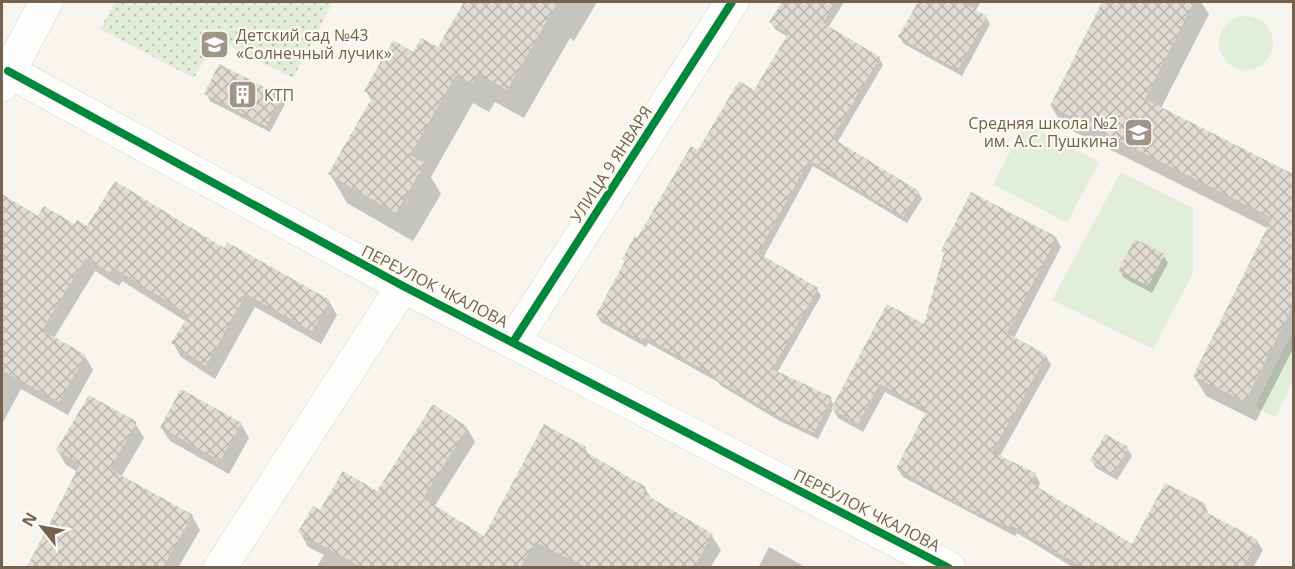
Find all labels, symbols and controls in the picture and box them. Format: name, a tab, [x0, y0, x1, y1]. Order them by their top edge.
place label: Детский сад №43 «Солнечный лучик»	[236, 24, 392, 64]
school or university icon: Детский сад №43 «Солнечный лучик»	[199, 28, 231, 60]
building icon: КТП	[227, 79, 259, 111]
place label: КТП	[264, 84, 294, 106]
street label: УЛИЦА 9 ЯНВАРЯ	[565, 101, 657, 227]
place label: Средняя школа №2 им. А.С. Пушкина	[968, 112, 1118, 152]
school or university icon: Средняя школа №2 им. А.С. Пушкина	[1123, 116, 1155, 148]
street label: ПЕРЕУЛОК ЧКАЛОВА	[358, 240, 513, 333]
street label: ПЕРЕУЛОК ЧКАЛОВА	[790, 464, 945, 557]
north arrow	[12, 497, 72, 557]
text: N	[16, 508, 42, 531]

